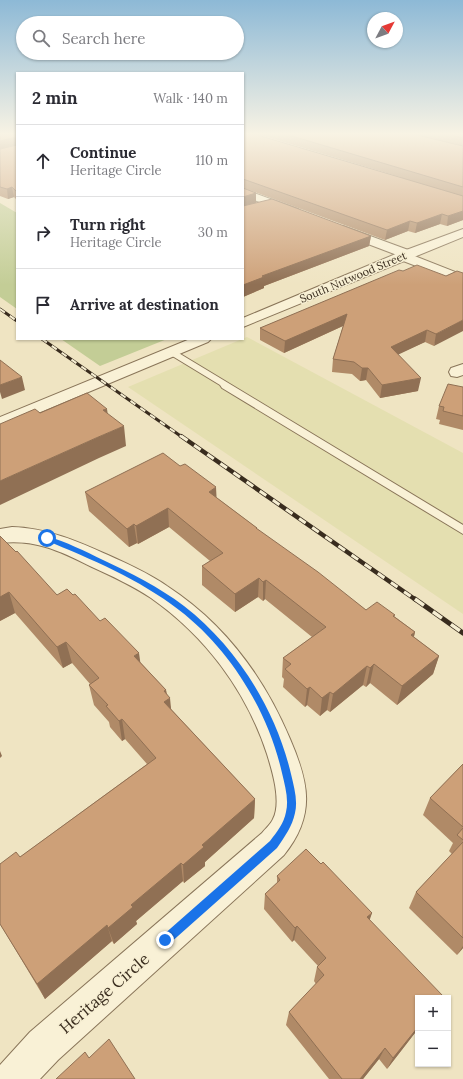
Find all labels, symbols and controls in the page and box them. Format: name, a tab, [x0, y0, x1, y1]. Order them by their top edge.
north arrow	[367, 12, 403, 48]
search box	[16, 16, 244, 60]
icon: search	[30, 27, 52, 49]
text: Search here	[62, 29, 145, 48]
text: 2 min	[32, 87, 78, 109]
text: Walk · 140 m	[153, 90, 228, 107]
text: Continue	[70, 143, 136, 162]
icon: ahead	[32, 150, 54, 172]
text: 110 m	[195, 152, 228, 169]
text: Heritage Circle	[70, 162, 162, 179]
text: Turn right	[70, 215, 146, 234]
icon: right	[32, 222, 54, 244]
text: 30 m	[198, 224, 228, 241]
text: Heritage Circle	[70, 234, 162, 251]
street label: South Nutwood Street	[298, 248, 409, 306]
icon: arrive	[32, 294, 54, 316]
text: Arrive at destination	[70, 295, 219, 314]
route start	[38, 529, 56, 547]
route end	[156, 931, 174, 949]
street label: Heritage Circle	[55, 948, 153, 1037]
map controls	[415, 995, 451, 1067]
button: +	[415, 995, 451, 1031]
button: −	[415, 1031, 451, 1067]

